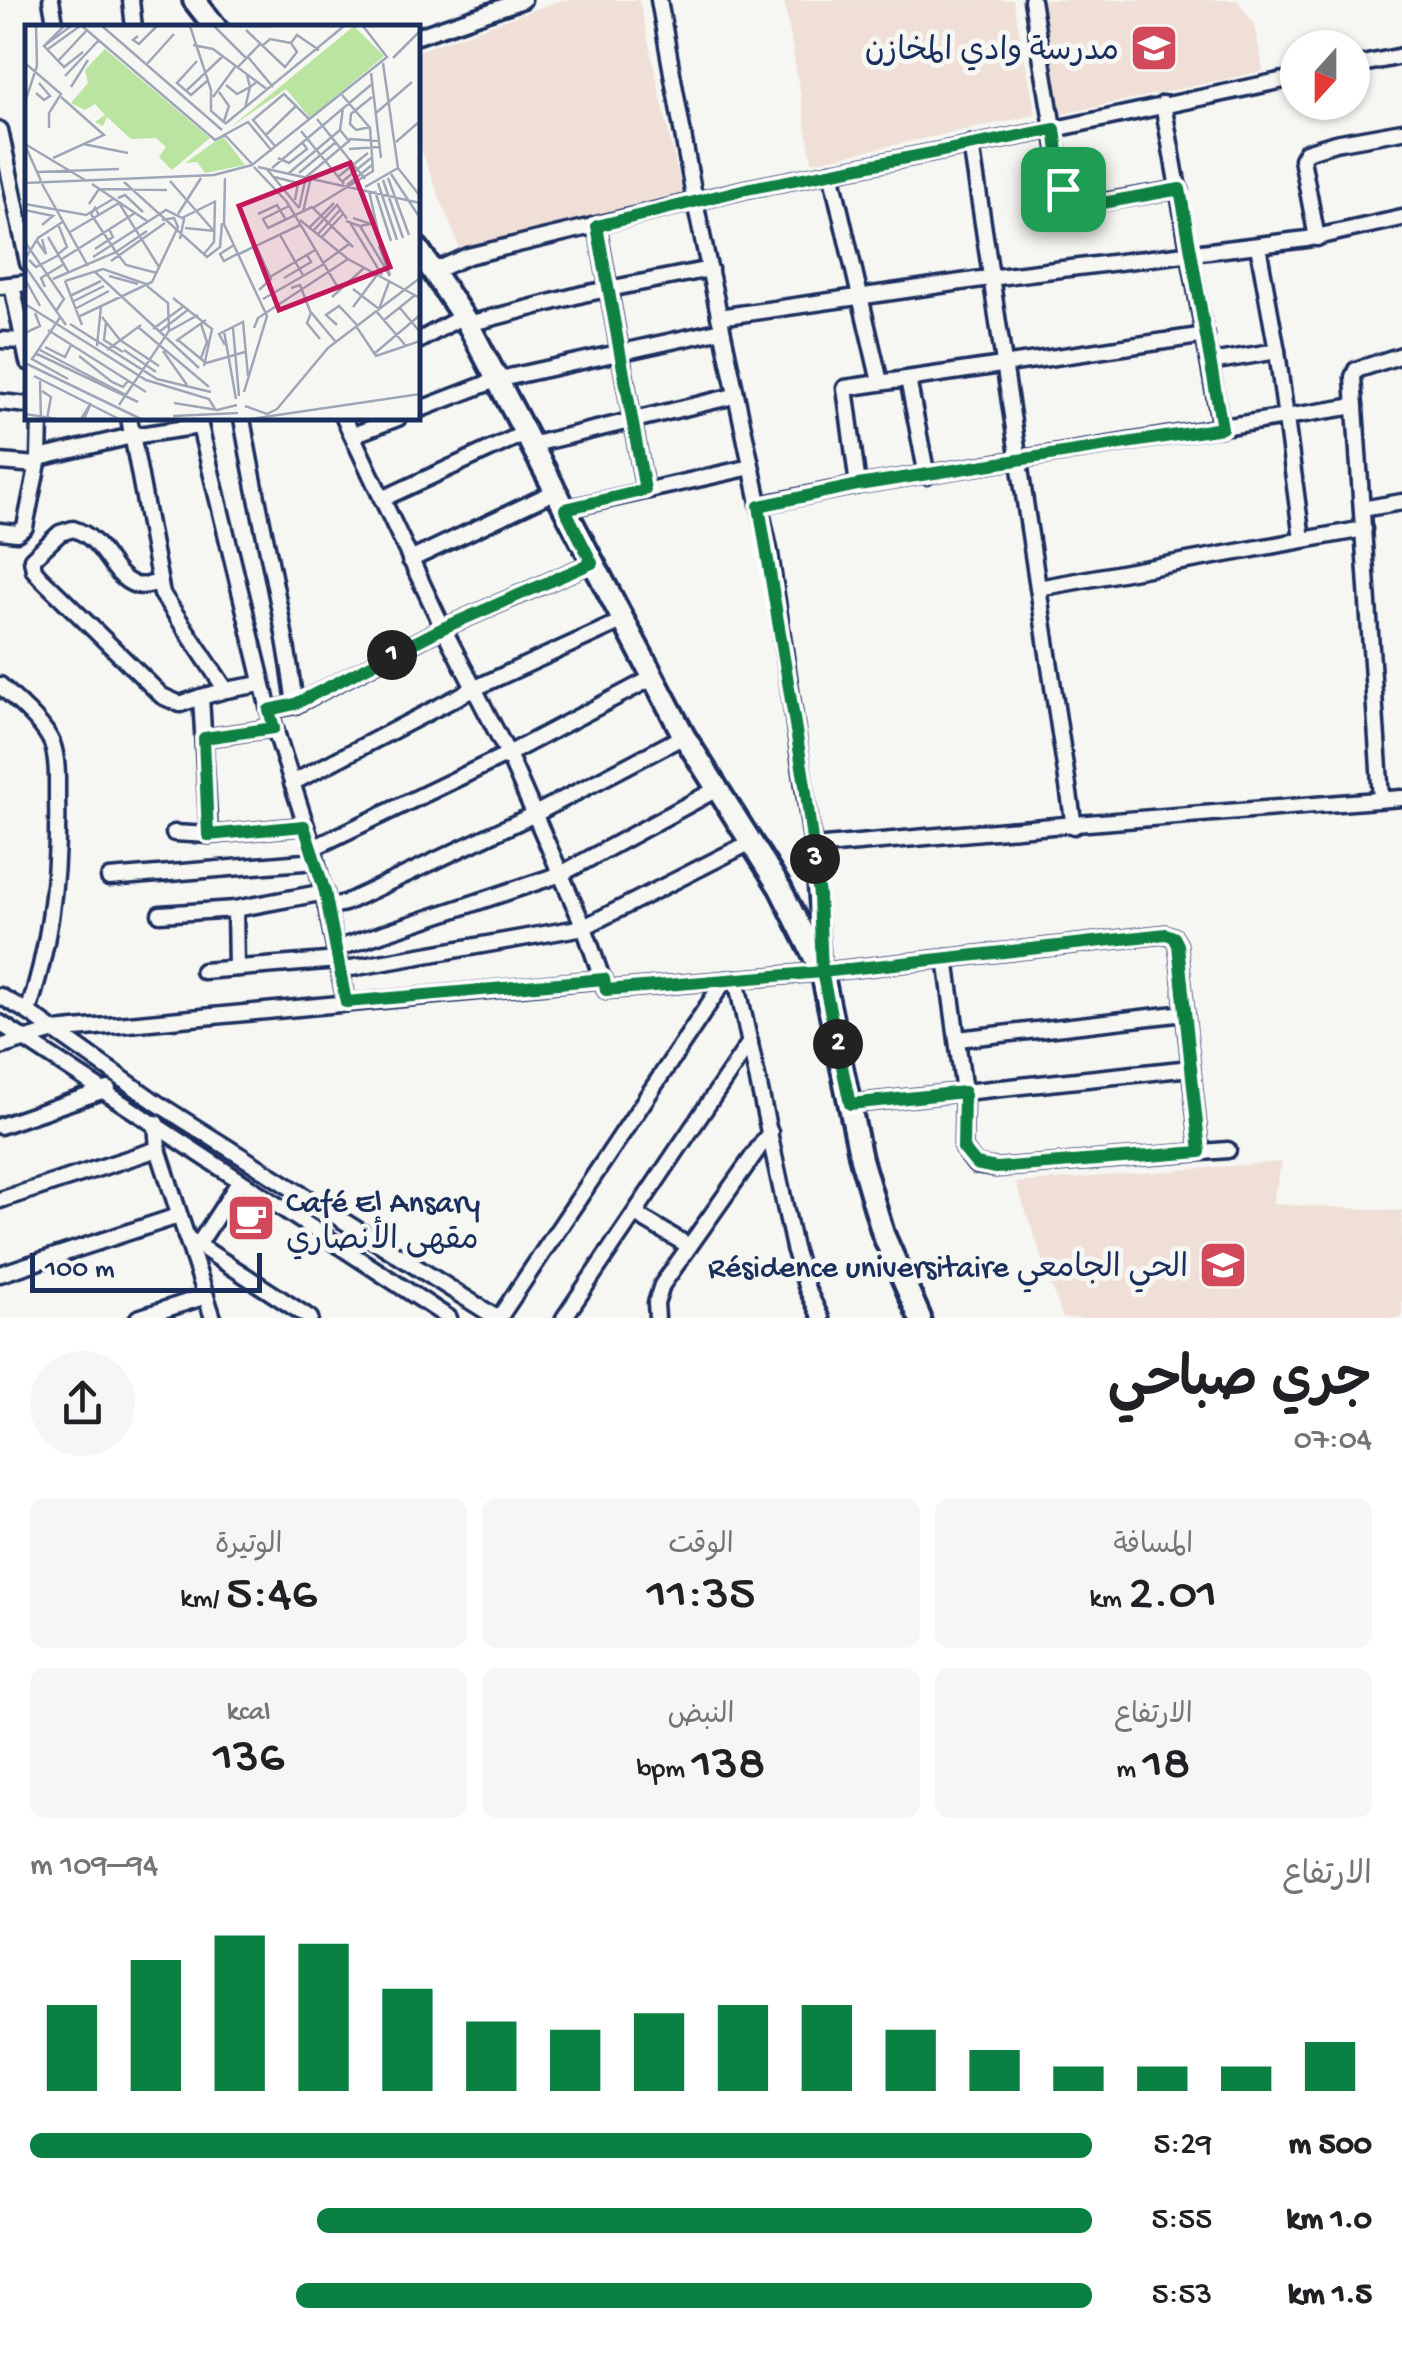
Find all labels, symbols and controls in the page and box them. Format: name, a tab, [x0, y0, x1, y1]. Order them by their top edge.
school or university icon: مدرسة وادي المخازن	[1128, 22, 1180, 74]
inset map	[25, 25, 420, 420]
north arrow	[1280, 30, 1370, 120]
map controls	[1280, 30, 1370, 120]
place label: مدرسة وادي المخازن	[865, 34, 1119, 72]
pin	[1021, 147, 1106, 232]
icon: arrive	[1036, 162, 1091, 217]
pin: 1	[367, 630, 417, 680]
text: 1	[386, 638, 398, 671]
pin: 3	[790, 834, 840, 884]
text: 3	[808, 842, 822, 875]
pin: 2	[813, 1019, 863, 1069]
text: 2	[831, 1027, 845, 1060]
place label: Café El Ansary مقهى الأنصاري	[286, 1186, 481, 1261]
cafe icon: Café El Ansary مقهى الأنصاري	[225, 1192, 277, 1244]
school or university icon: Résidence universitaire الحي الجامعي	[1197, 1239, 1249, 1291]
scale bar	[30, 1248, 262, 1292]
place label: Résidence universitaire الحي الجامعي	[708, 1251, 1188, 1293]
text: 100 m	[45, 1254, 115, 1287]
button: share	[30, 1351, 135, 1456]
text: جري صباحي	[1108, 1352, 1372, 1416]
text: 07:04	[1294, 1422, 1372, 1460]
text: الوتيرة	[215, 1530, 282, 1563]
text: الوقت	[668, 1530, 734, 1563]
text: المسافة	[1113, 1530, 1193, 1563]
text: 5:46	[226, 1567, 317, 1626]
text: 11:35	[647, 1567, 755, 1626]
text: 2.01	[1128, 1567, 1217, 1626]
text: /km	[180, 1584, 226, 1617]
text: km	[1089, 1584, 1128, 1617]
text: kcal	[227, 1697, 271, 1730]
text: النبض	[668, 1700, 734, 1733]
text: الارتفاع	[1114, 1700, 1193, 1733]
text: 136	[213, 1730, 284, 1789]
text: 138	[692, 1737, 765, 1796]
text: 18	[1143, 1737, 1190, 1796]
text: bpm	[637, 1754, 692, 1787]
text: m	[1116, 1754, 1143, 1787]
text: 94–109 m	[30, 1848, 158, 1886]
text: الارتفاع	[1282, 1858, 1372, 1896]
text: 5:29	[1153, 2127, 1212, 2165]
text: 500 m	[1289, 2127, 1372, 2165]
text: 5:55	[1151, 2202, 1212, 2240]
text: 1.0 km	[1286, 2202, 1372, 2240]
text: 5:53	[1152, 2277, 1212, 2315]
text: 1.5 km	[1288, 2277, 1372, 2315]

